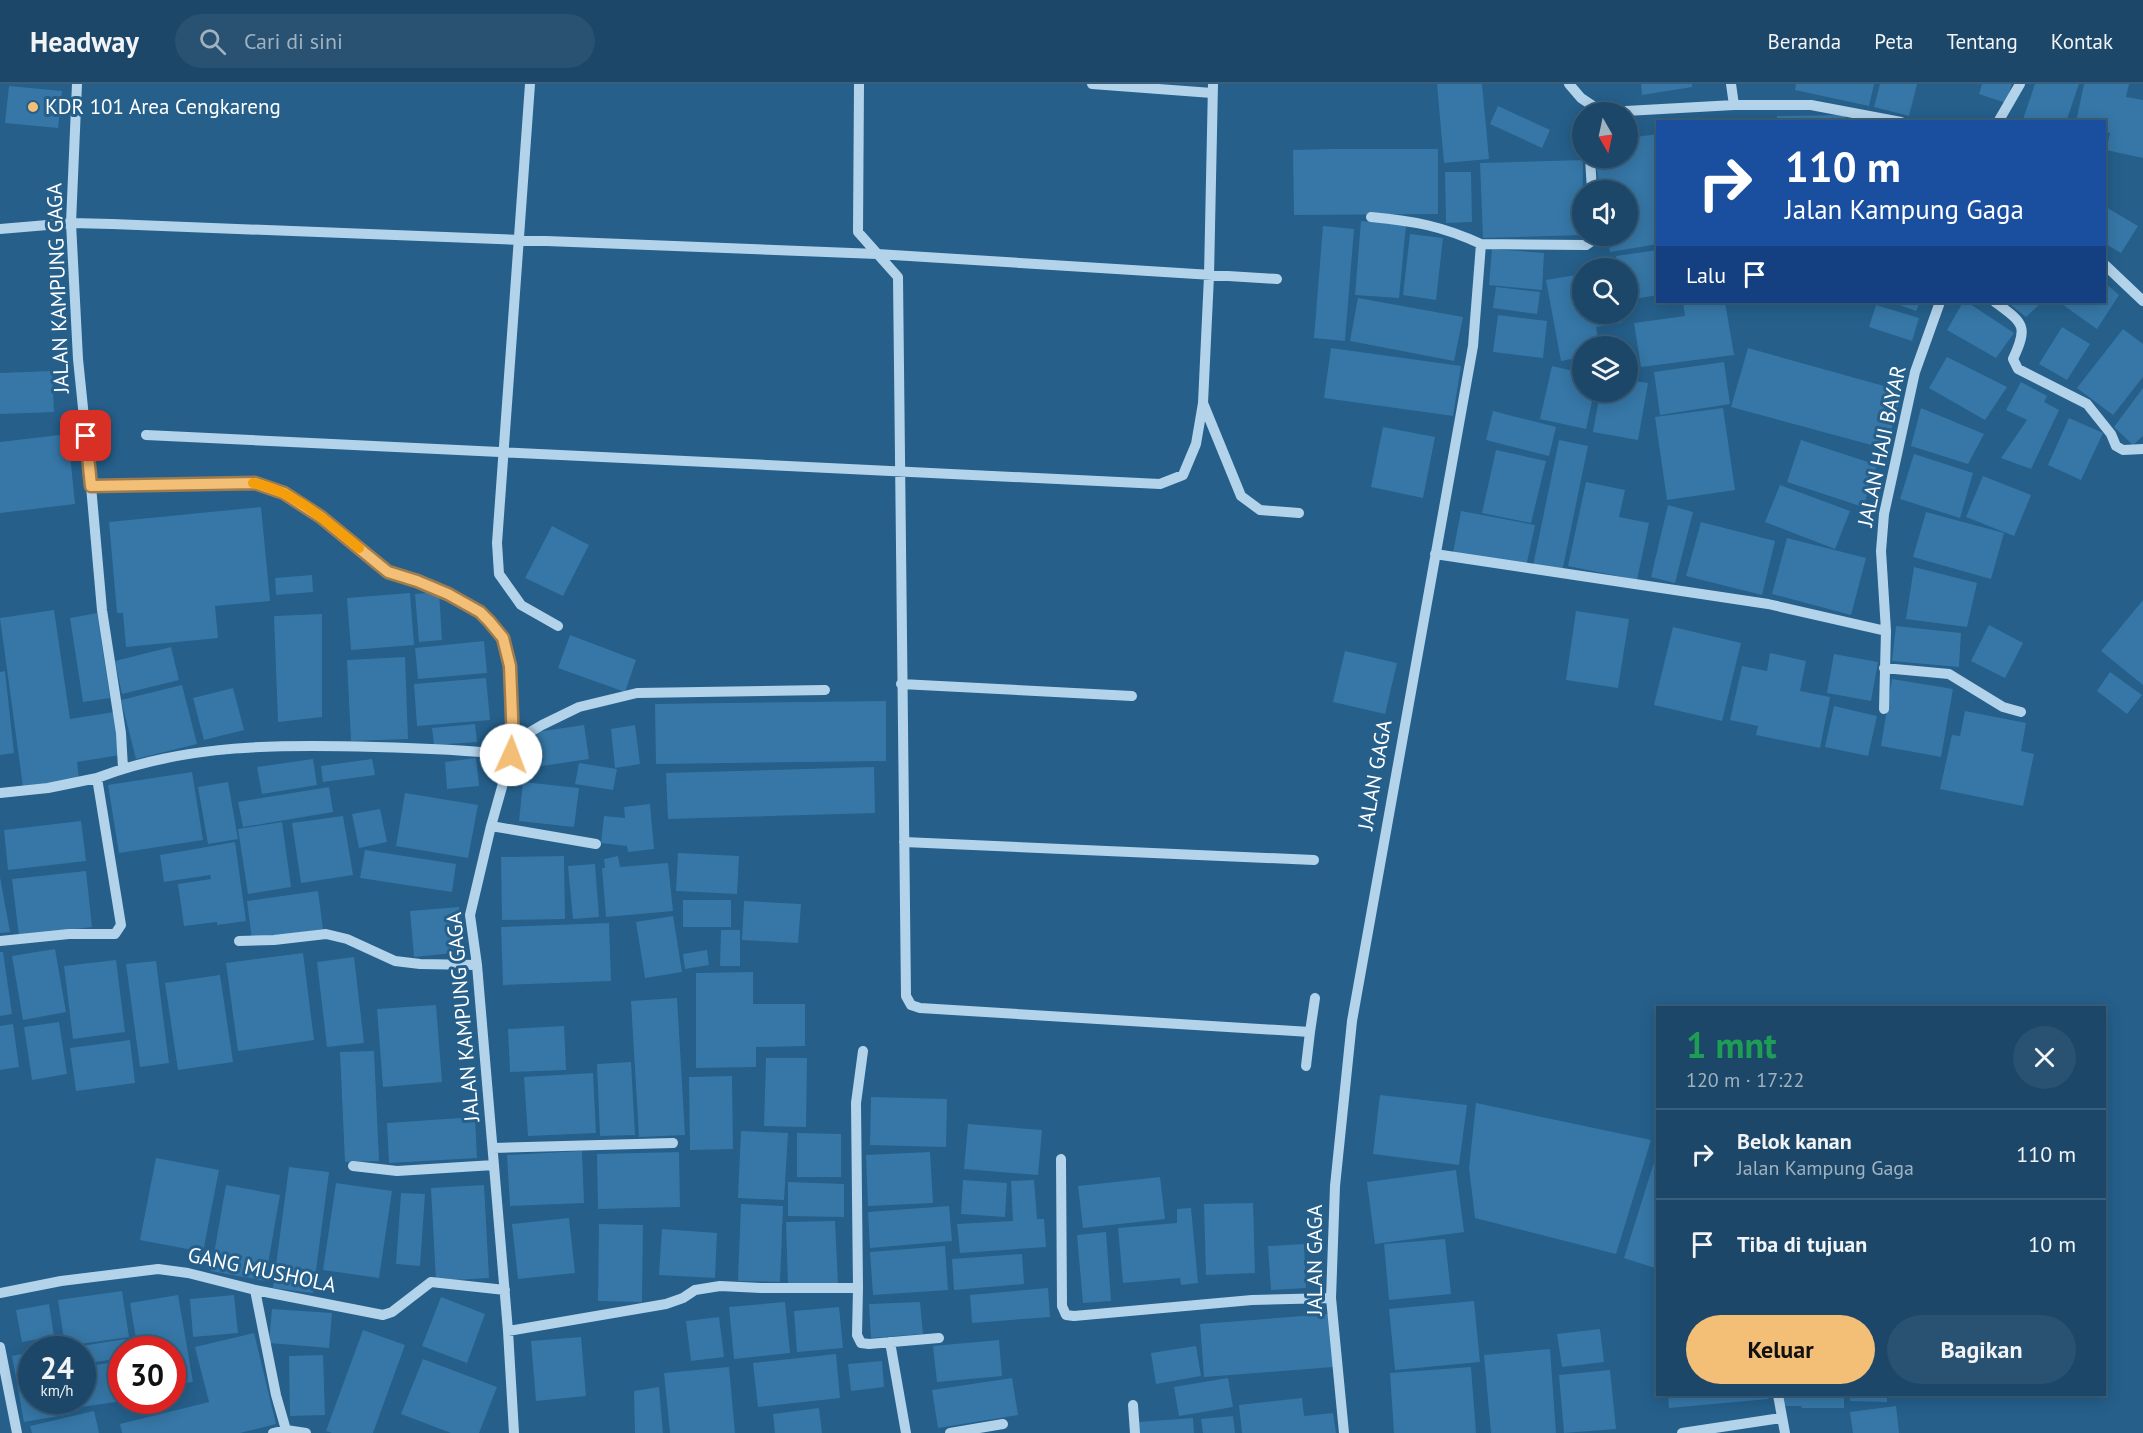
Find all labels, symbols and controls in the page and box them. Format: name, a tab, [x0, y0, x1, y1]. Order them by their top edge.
search box	[175, 14, 595, 68]
text: Headway	[30, 23, 139, 60]
icon: search	[196, 25, 229, 58]
text: Cari di sini	[244, 27, 343, 55]
text: Beranda	[1768, 28, 1841, 55]
text: Peta	[1874, 28, 1913, 55]
text: Tentang	[1946, 28, 2018, 55]
text: Kontak	[2051, 28, 2113, 55]
place label: KDR 101 Area Cengkareng	[45, 93, 281, 120]
marker: KDR 101 Area Cengkareng	[26, 100, 40, 114]
north arrow	[1572, 102, 1638, 168]
map controls	[1572, 102, 1638, 402]
text: 110 m	[1785, 139, 1901, 194]
icon: right	[1686, 144, 1764, 222]
button: sound	[1572, 180, 1638, 246]
street label: JALAN KAMPUNG GAGA	[40, 182, 75, 395]
text: Jalan Kampung Gaga	[1785, 192, 2024, 226]
button: search	[1572, 258, 1638, 324]
icon: arrive	[1738, 258, 1771, 291]
text: Lalu	[1686, 261, 1726, 289]
button: layers	[1572, 336, 1638, 402]
street label: JALAN HAJI BAYAR	[1851, 363, 1912, 530]
pin	[60, 410, 111, 461]
icon: arrive	[69, 419, 102, 452]
street label: JALAN GAGA	[1351, 717, 1398, 833]
position arrow	[479, 723, 543, 787]
street label: JALAN KAMPUNG GAGA	[440, 910, 485, 1124]
text: 1 mnt	[1686, 1021, 1777, 1068]
button: close	[2013, 1026, 2076, 1089]
text: 120 m · 17:22	[1686, 1067, 1804, 1093]
text: Belok kanan	[1737, 1127, 1852, 1155]
icon: right	[1686, 1138, 1719, 1171]
text: 110 m	[2016, 1140, 2076, 1168]
text: Jalan Kampung Gaga	[1737, 1155, 1914, 1181]
street label: JALAN GAGA	[1301, 1204, 1328, 1317]
icon: arrive	[1686, 1228, 1719, 1261]
text: Tiba di tujuan	[1737, 1230, 1867, 1258]
text: 10 m	[2028, 1230, 2076, 1258]
street label: GANG MUSHOLA	[185, 1241, 339, 1299]
button: Keluar	[1686, 1315, 1875, 1384]
button: Bagikan	[1887, 1315, 2076, 1384]
speed limit sign: 30	[108, 1336, 186, 1414]
text: 24	[40, 1348, 74, 1387]
text: km/h	[41, 1381, 73, 1400]

